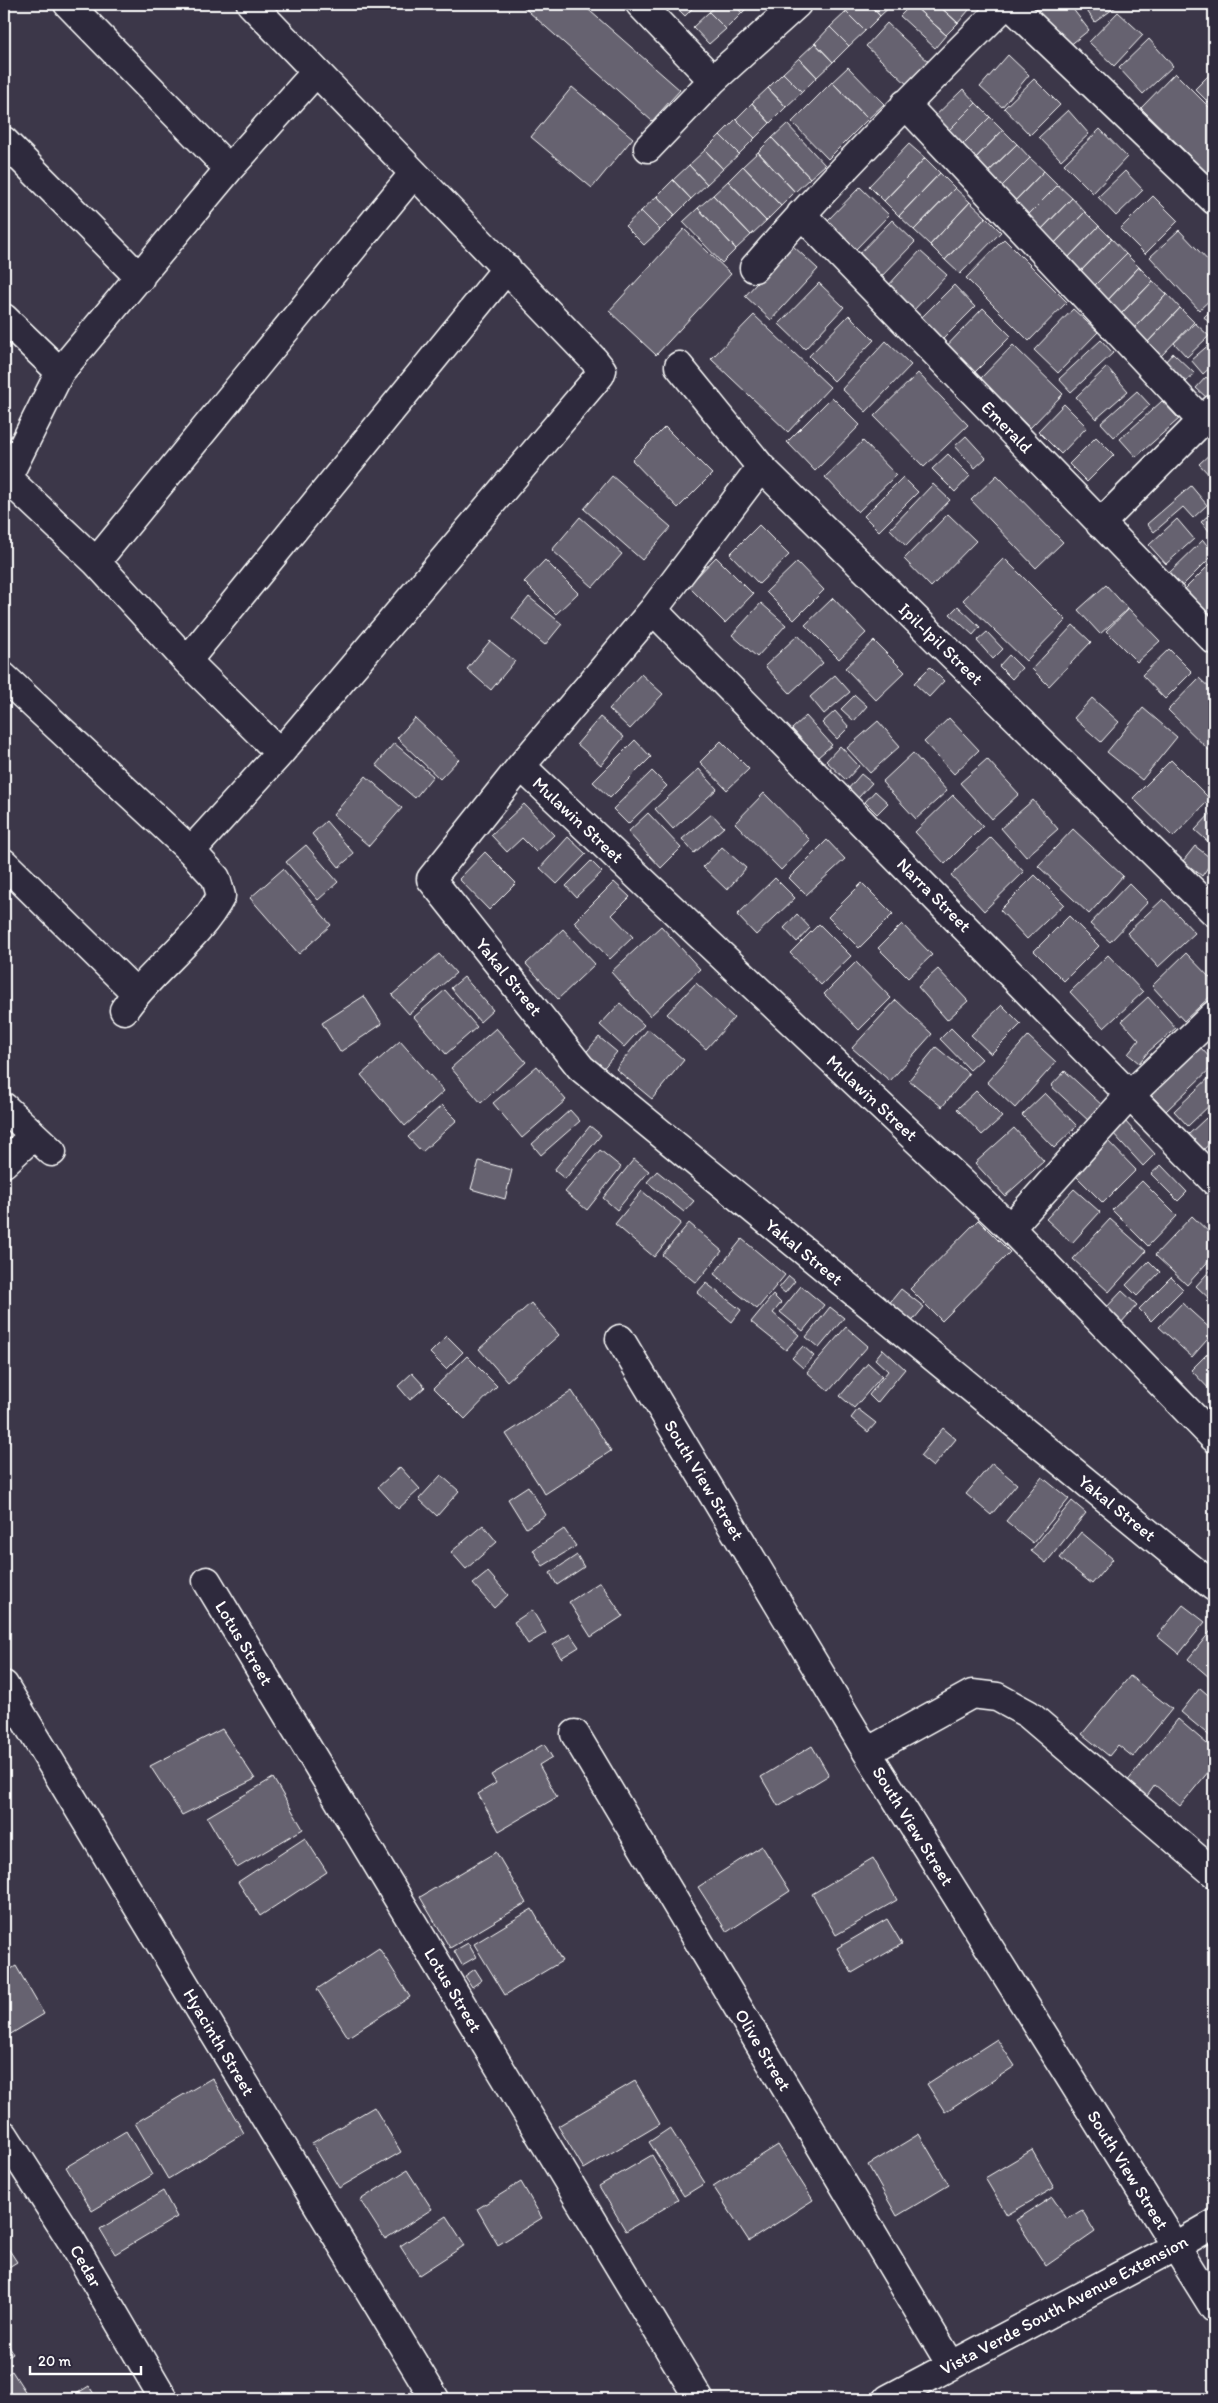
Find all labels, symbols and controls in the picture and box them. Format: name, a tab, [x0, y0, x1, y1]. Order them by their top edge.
street label: Emerald	[977, 396, 1037, 458]
street label: Ipil-Ipil Street	[894, 598, 988, 690]
street label: Mulawin Street	[528, 772, 628, 868]
street label: Narra Street	[892, 853, 976, 937]
street label: Yakal Street	[471, 934, 547, 1021]
street label: Mulawin Street	[822, 1050, 922, 1146]
street label: Yakal Street	[761, 1214, 848, 1290]
street label: South View Street	[659, 1416, 749, 1545]
street label: Yakal Street	[1074, 1470, 1161, 1546]
street label: Lotus Street	[210, 1597, 278, 1690]
street label: South View Street	[867, 1762, 959, 1890]
street label: Lotus Street	[419, 1944, 487, 2037]
street label: Hyacinth Street	[178, 1984, 260, 2100]
street label: Olive Street	[730, 2005, 796, 2095]
street label: South View Street	[1082, 2106, 1174, 2234]
street label: Vista Verde South Avenue Extension	[936, 2230, 1192, 2380]
street label: Cedar	[65, 2241, 107, 2291]
scale bar	[30, 2343, 141, 2375]
text: 20 m	[38, 2352, 72, 2370]

